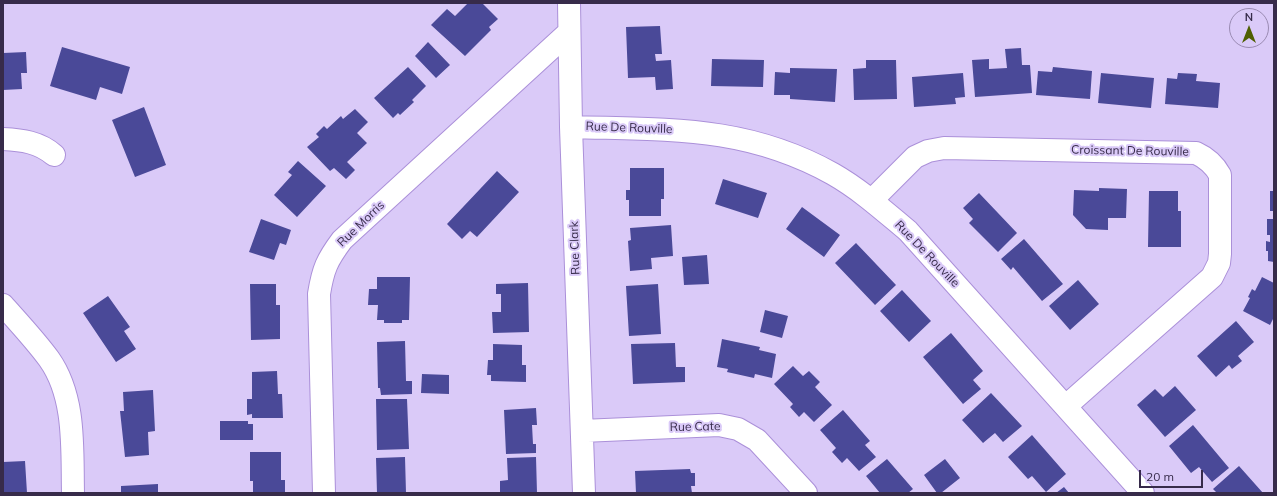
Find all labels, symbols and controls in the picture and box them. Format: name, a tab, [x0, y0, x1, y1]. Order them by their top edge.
north arrow	[1229, 8, 1269, 48]
text: N	[1245, 10, 1253, 24]
street label: Rue De Rouville	[585, 119, 673, 137]
street label: Croissant De Rouville	[1071, 143, 1189, 159]
street label: Rue Morris	[335, 198, 387, 250]
street label: Rue De Rouville	[892, 218, 962, 290]
street label: Rue Clark	[567, 221, 583, 275]
street label: Rue Cate	[669, 419, 721, 435]
scale bar	[1141, 462, 1205, 488]
text: 20 m	[1146, 469, 1174, 484]

